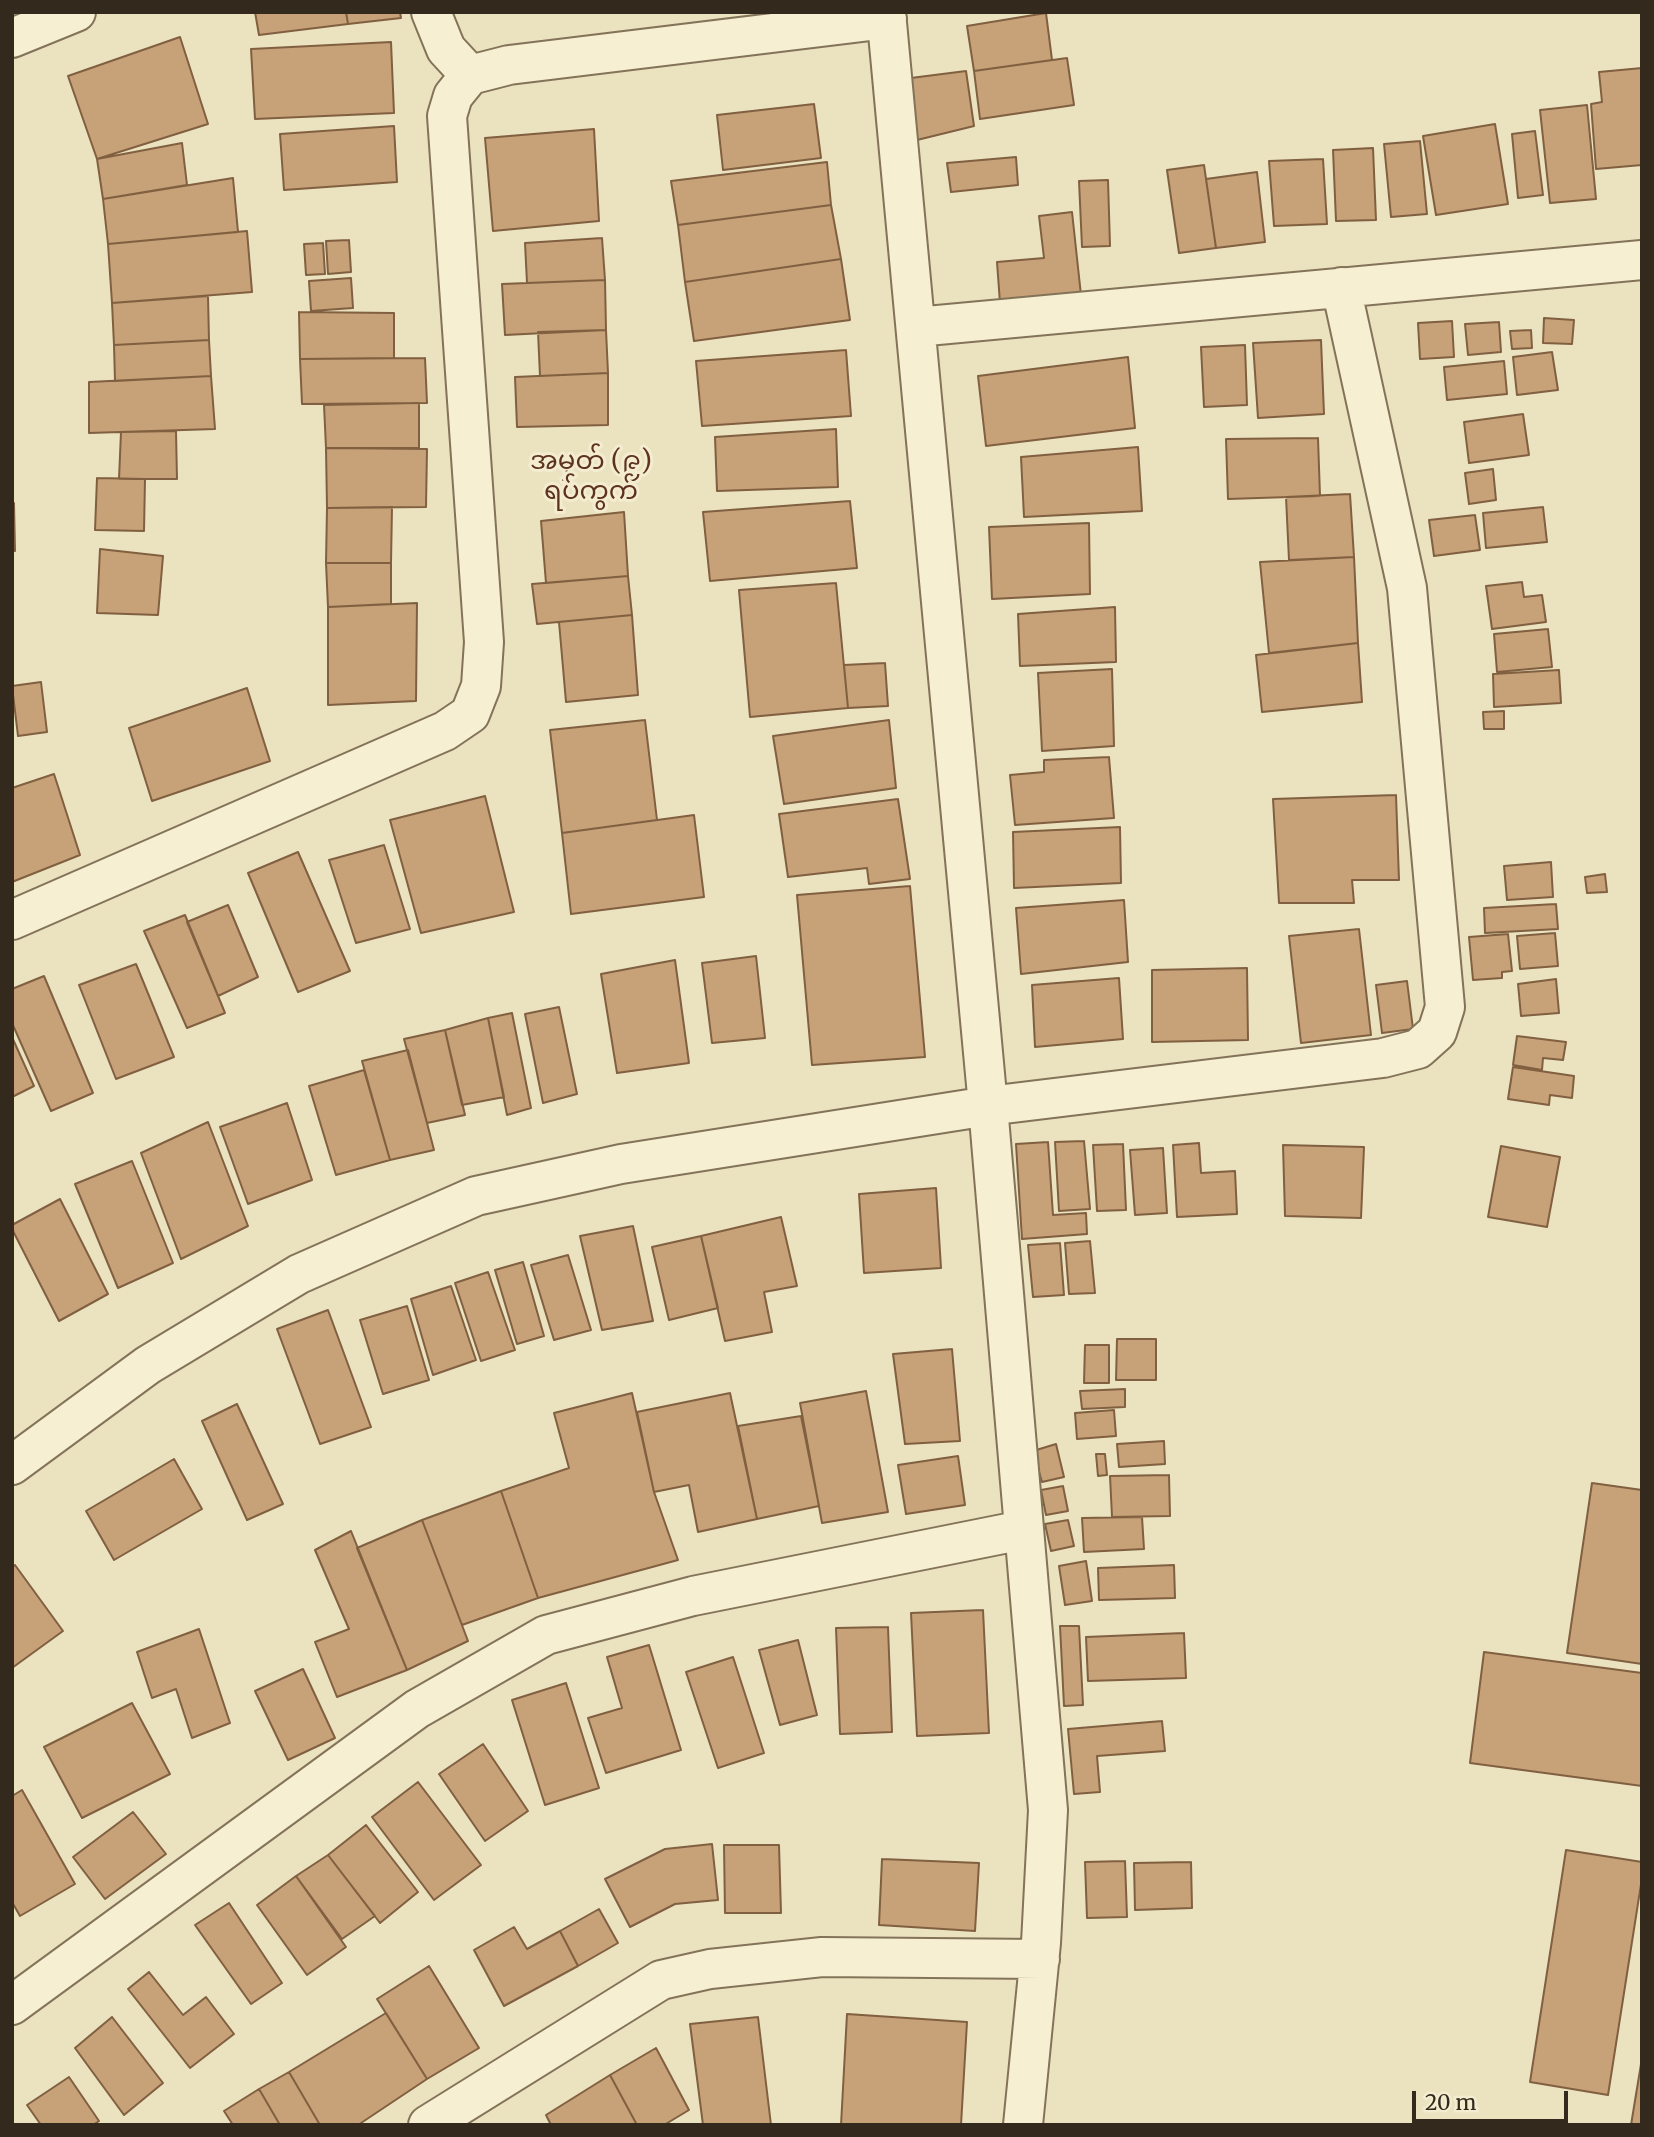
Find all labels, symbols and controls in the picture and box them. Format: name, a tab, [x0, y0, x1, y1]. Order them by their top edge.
district label: အမှတ် (၉) ရပ်ကွက်	[530, 446, 652, 508]
scale bar	[1416, 2078, 1572, 2122]
text: 20 m	[1425, 2089, 1476, 2116]

